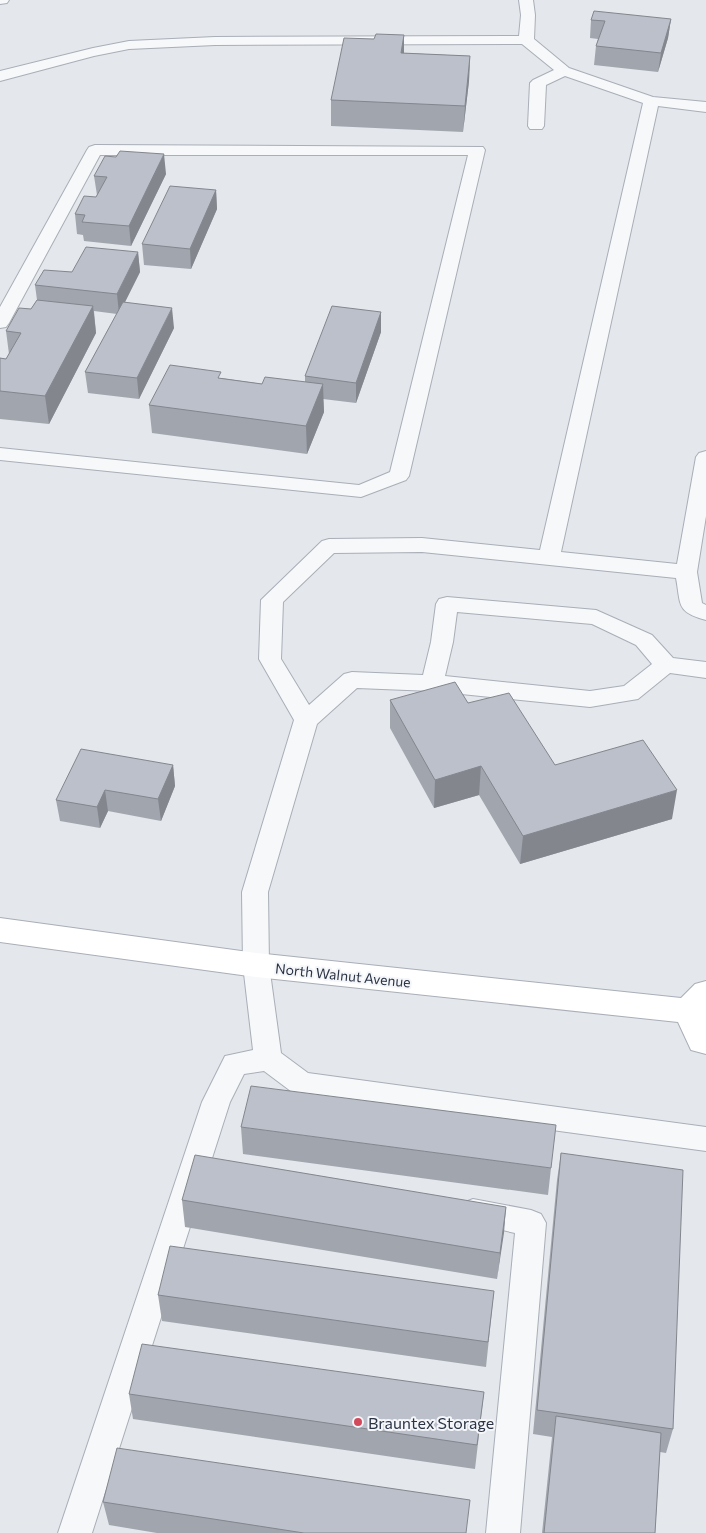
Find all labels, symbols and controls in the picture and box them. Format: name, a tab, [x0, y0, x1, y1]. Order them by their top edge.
street label: North Walnut Avenue	[274, 959, 412, 991]
place label: Brauntex Storage	[368, 1413, 494, 1432]
marker: Brauntex Storage	[352, 1416, 364, 1428]

